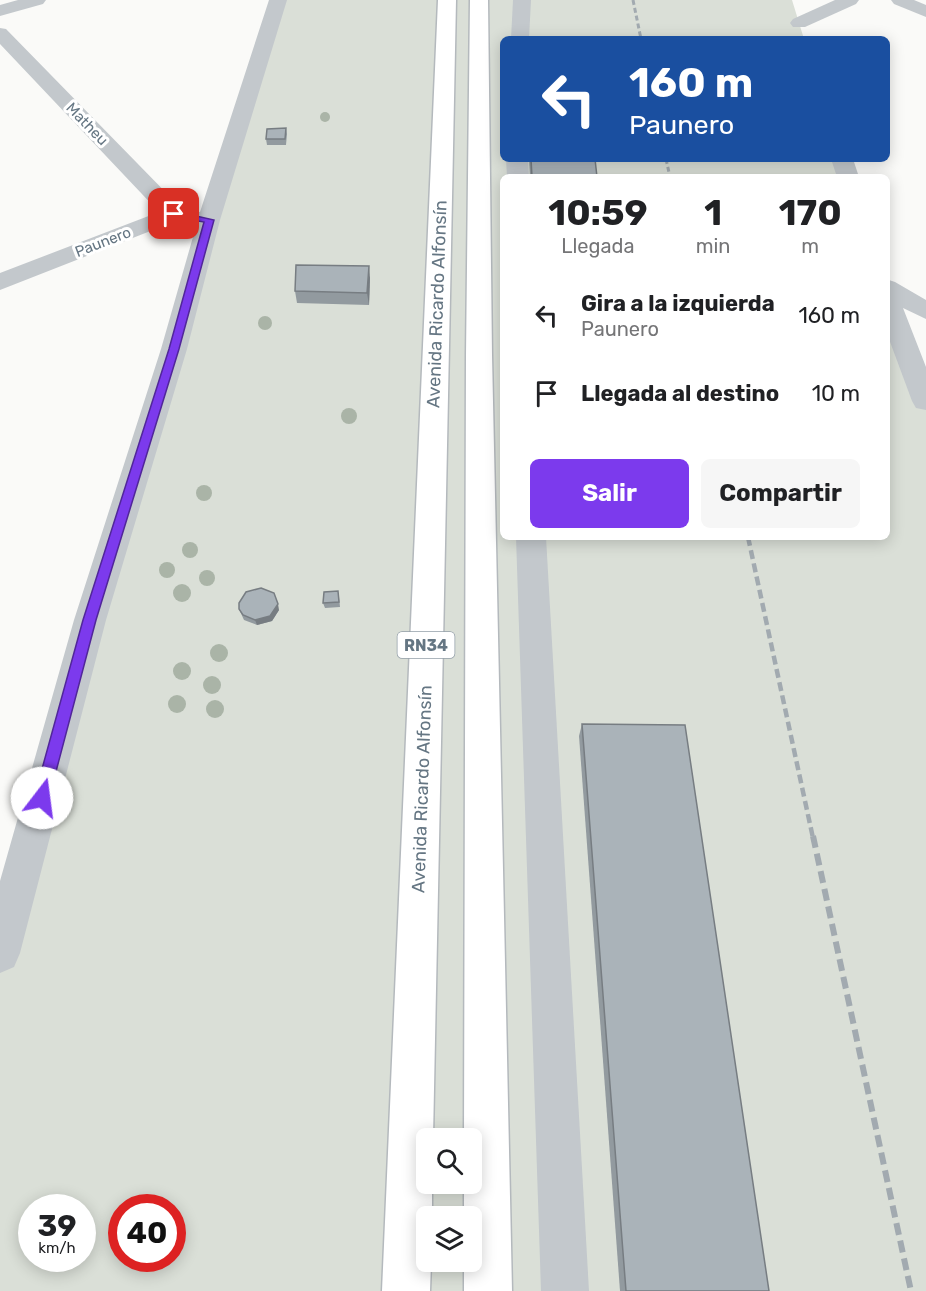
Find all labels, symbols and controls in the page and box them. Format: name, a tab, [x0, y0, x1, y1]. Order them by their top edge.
text: 160 m	[629, 58, 753, 108]
icon: left	[530, 60, 608, 138]
street label: Matheu	[62, 99, 112, 149]
text: Paunero	[629, 109, 734, 141]
pin	[148, 188, 199, 239]
text: 10:59	[548, 191, 647, 234]
text: 1	[704, 191, 722, 234]
text: 170	[779, 191, 842, 234]
icon: arrive	[157, 197, 190, 230]
street label: Avenida Ricardo Alfonsín	[422, 200, 452, 408]
street label: Paunero	[72, 223, 134, 261]
text: Llegada	[561, 234, 634, 258]
text: min	[696, 234, 730, 258]
text: m	[801, 234, 819, 258]
text: Gira a la izquierda	[581, 290, 775, 317]
icon: left	[530, 299, 563, 332]
text: 160 m	[798, 302, 860, 329]
text: Paunero	[581, 317, 659, 341]
icon: arrive	[530, 377, 563, 410]
text: Llegada al destino	[581, 380, 779, 407]
text: 10 m	[812, 380, 860, 407]
button: Salir	[530, 459, 689, 528]
button: Compartir	[701, 459, 860, 528]
road number: RN34	[398, 632, 454, 658]
street label: Avenida Ricardo Alfonsín	[407, 685, 437, 893]
position arrow	[10, 766, 74, 830]
map controls	[416, 1128, 482, 1272]
button: search	[416, 1128, 482, 1194]
speed limit sign: 40	[108, 1194, 186, 1272]
button: layers	[416, 1206, 482, 1272]
text: 39	[38, 1208, 77, 1244]
text: km/h	[38, 1239, 76, 1257]

